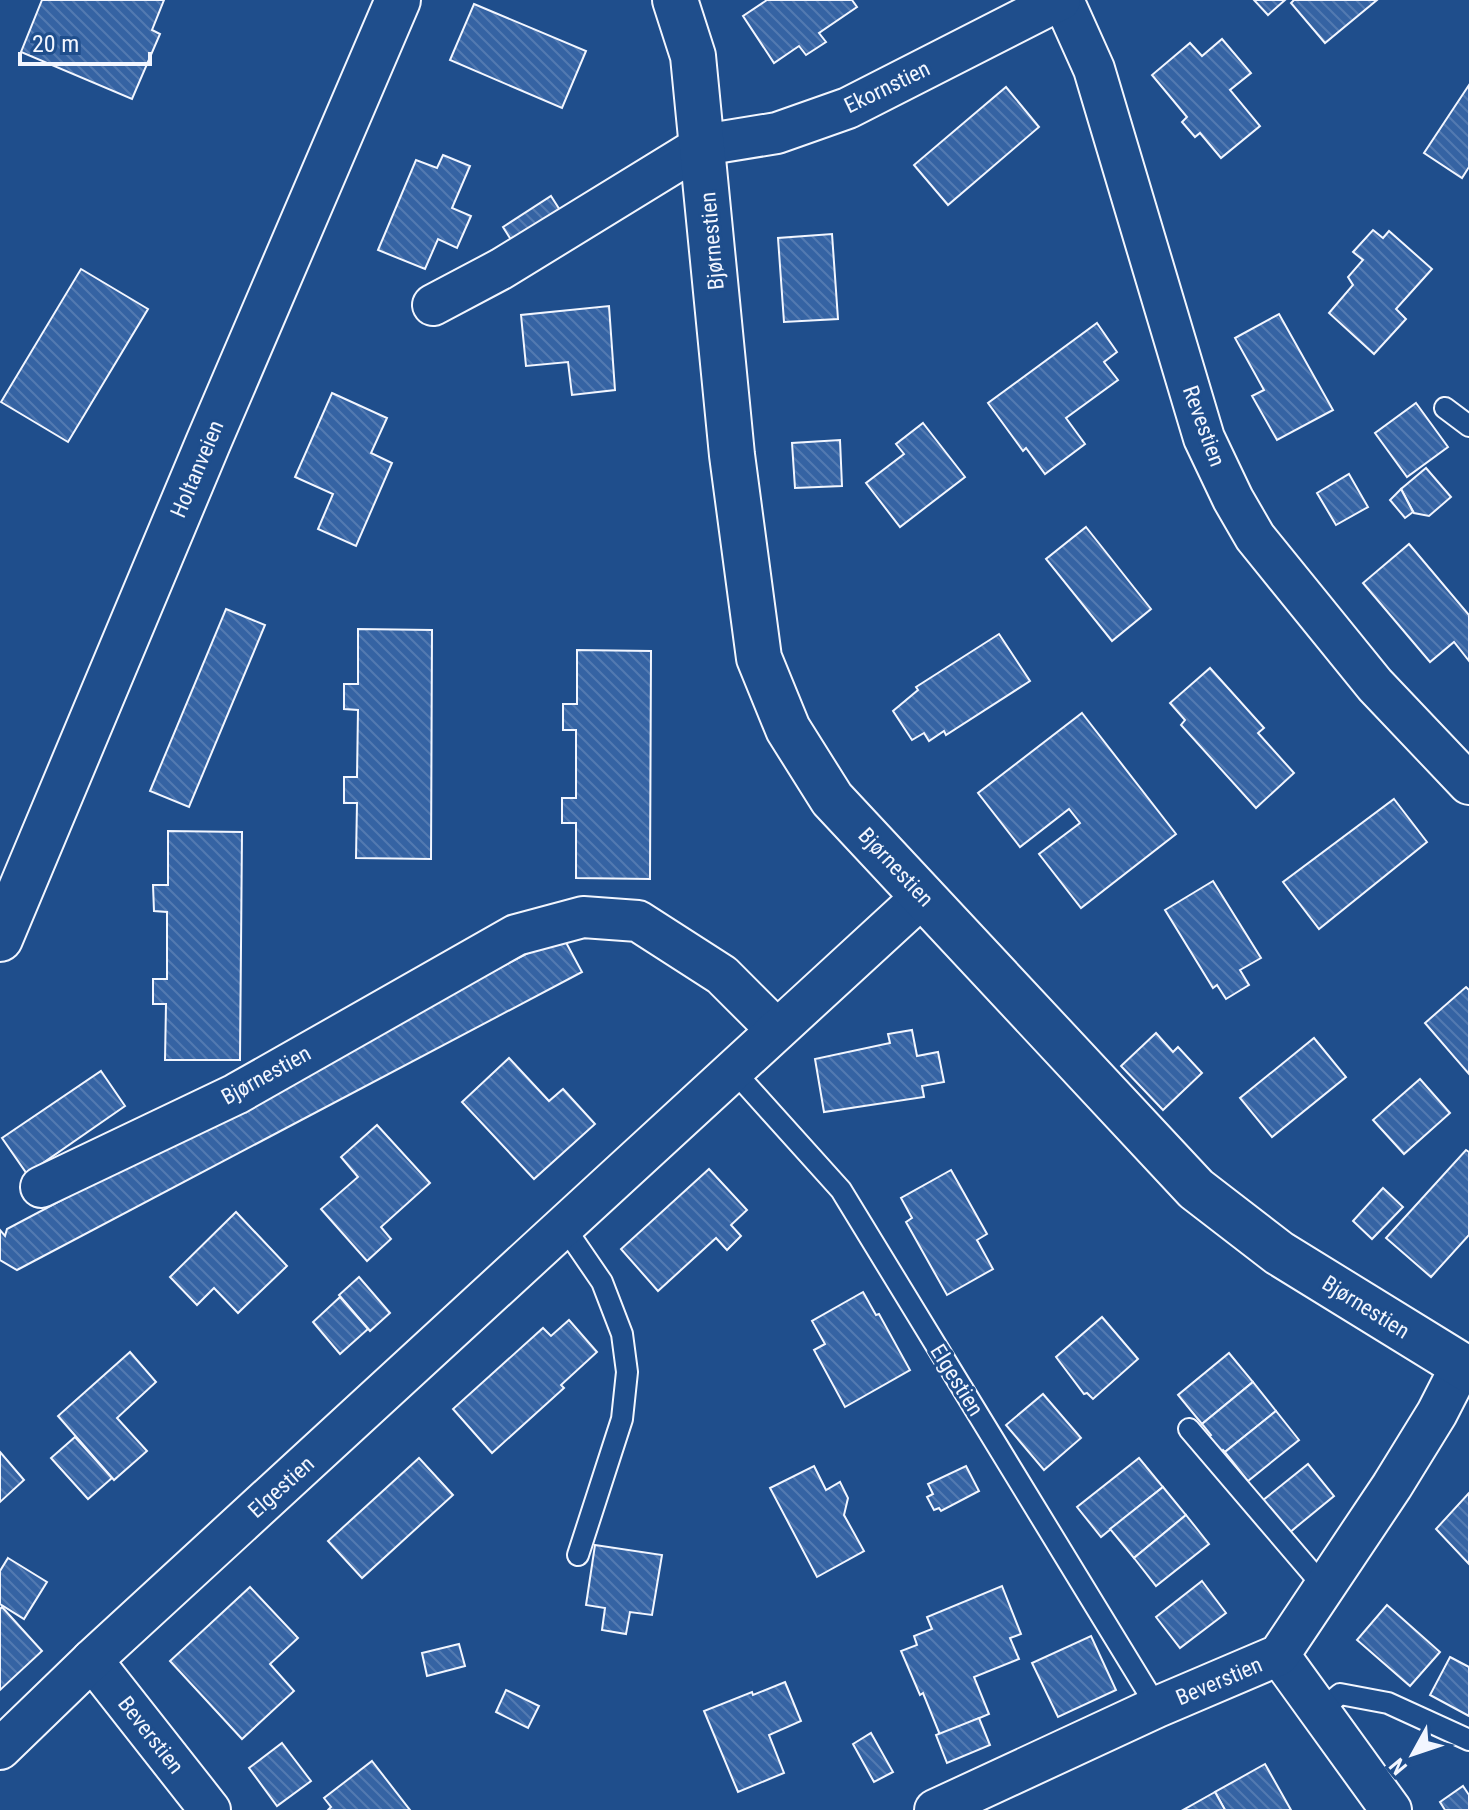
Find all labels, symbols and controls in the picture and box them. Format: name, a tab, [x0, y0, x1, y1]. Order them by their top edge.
scale bar	[20, 16, 150, 66]
text: 20 m	[32, 30, 79, 58]
street label: Ekornstien	[840, 56, 934, 118]
street label: Bjørnestien	[695, 191, 729, 291]
street label: Revestien	[1178, 382, 1230, 470]
street label: Holtanveien	[165, 417, 229, 521]
street label: Bjørnestien	[853, 823, 939, 911]
street label: Bjørnestien	[217, 1040, 315, 1110]
street label: Bjørnestien	[1318, 1270, 1414, 1344]
street label: Elgestien	[925, 1340, 989, 1420]
street label: Elgestien	[243, 1451, 319, 1523]
street label: Beverstien	[1172, 1652, 1266, 1710]
street label: Beverstien	[113, 1691, 189, 1779]
north arrow	[1373, 1714, 1453, 1794]
text: N	[1384, 1753, 1412, 1780]

